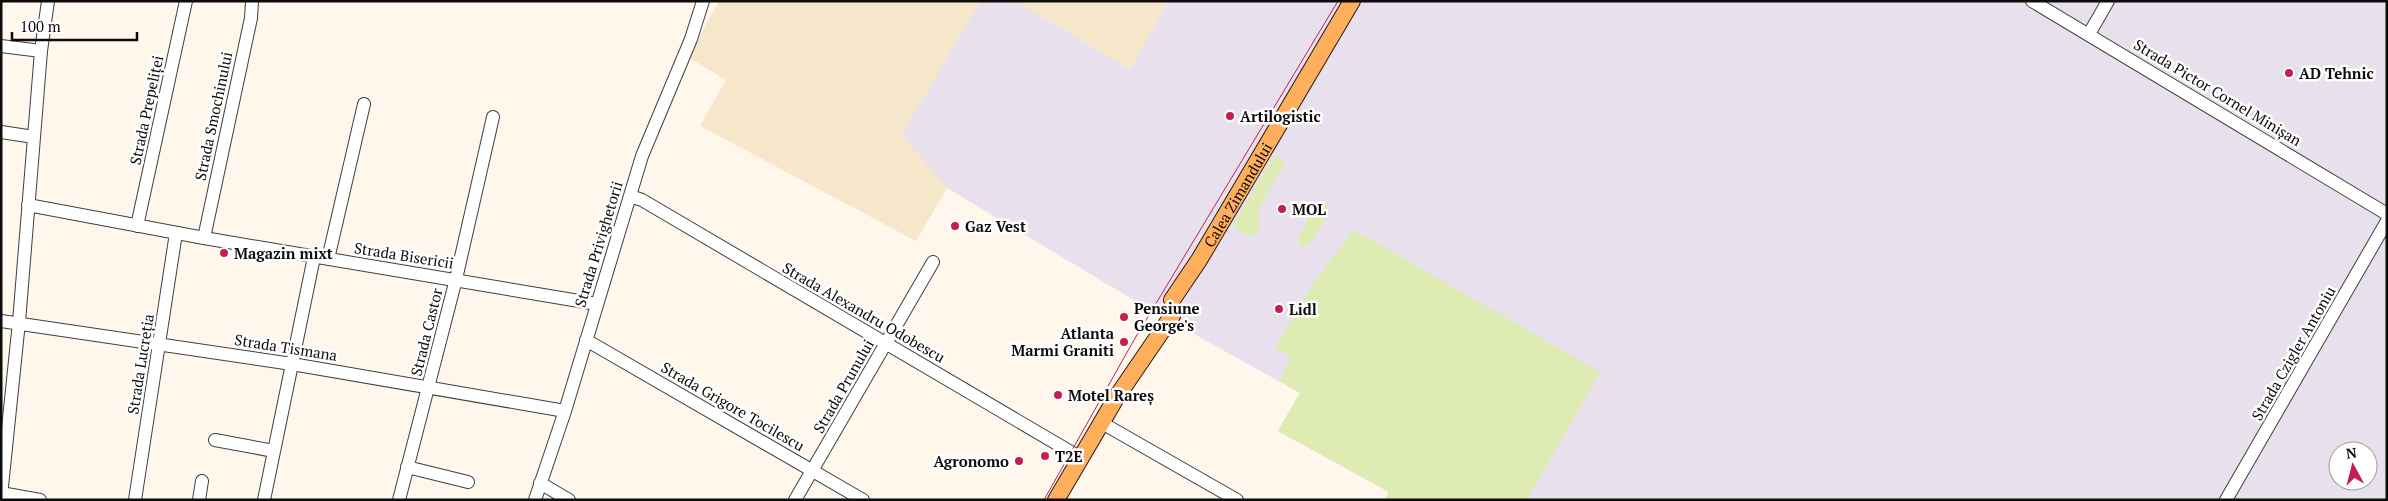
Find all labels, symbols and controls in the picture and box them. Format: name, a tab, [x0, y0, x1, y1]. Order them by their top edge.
scale bar	[12, 10, 138, 42]
text: 100 m	[20, 16, 61, 36]
street label: Strada Pictor Cornel Minișan	[2131, 34, 2306, 150]
street label: Strada Smochinului	[190, 50, 236, 182]
street label: Strada Prepeliței	[125, 53, 167, 167]
place label: AD Tehnic	[2299, 63, 2374, 83]
marker: AD Tehnic	[2283, 67, 2295, 79]
place label: Artilogistic	[1240, 106, 1321, 126]
marker: Artilogistic	[1224, 110, 1236, 122]
street label: Calea Zimandului	[1199, 139, 1276, 251]
street label: Strada Privighetorii	[569, 179, 627, 309]
place label: MOL	[1292, 199, 1326, 219]
marker: MOL	[1276, 203, 1288, 215]
place label: Gaz Vest	[965, 216, 1026, 236]
marker: Gaz Vest	[949, 220, 961, 232]
street label: Strada Bisericii	[353, 237, 455, 273]
place label: Magazin mixt	[234, 243, 333, 263]
marker: Magazin mixt	[218, 247, 230, 259]
street label: Strada Alexandru Odobescu	[779, 257, 949, 367]
street label: Strada Czigler Antoniu	[2246, 282, 2340, 424]
street label: Strada Castor	[405, 286, 447, 378]
place label: Pensiune George's	[1134, 298, 1200, 335]
place label: Lidl	[1289, 299, 1317, 319]
marker: Lidl	[1273, 303, 1285, 315]
marker: Pensiune George's	[1118, 311, 1130, 323]
street label: Strada Lucreția	[122, 312, 158, 416]
place label: Atlanta Marmi Graniti	[1011, 323, 1115, 360]
street label: Strada Tismana	[233, 329, 339, 365]
street label: Strada Prunului	[808, 336, 878, 436]
marker: Atlanta Marmi Graniti	[1118, 336, 1130, 348]
street label: Strada Grigore Tocilescu	[658, 357, 809, 455]
place label: Motel Rareș	[1068, 385, 1154, 406]
marker: Motel Rareș	[1052, 389, 1064, 401]
north arrow	[2328, 441, 2378, 491]
text: N	[2345, 442, 2358, 463]
place label: T2E	[1055, 446, 1083, 466]
marker: T2E	[1039, 450, 1051, 462]
place label: Agronomo	[933, 451, 1009, 471]
marker: Agronomo	[1013, 455, 1025, 467]

